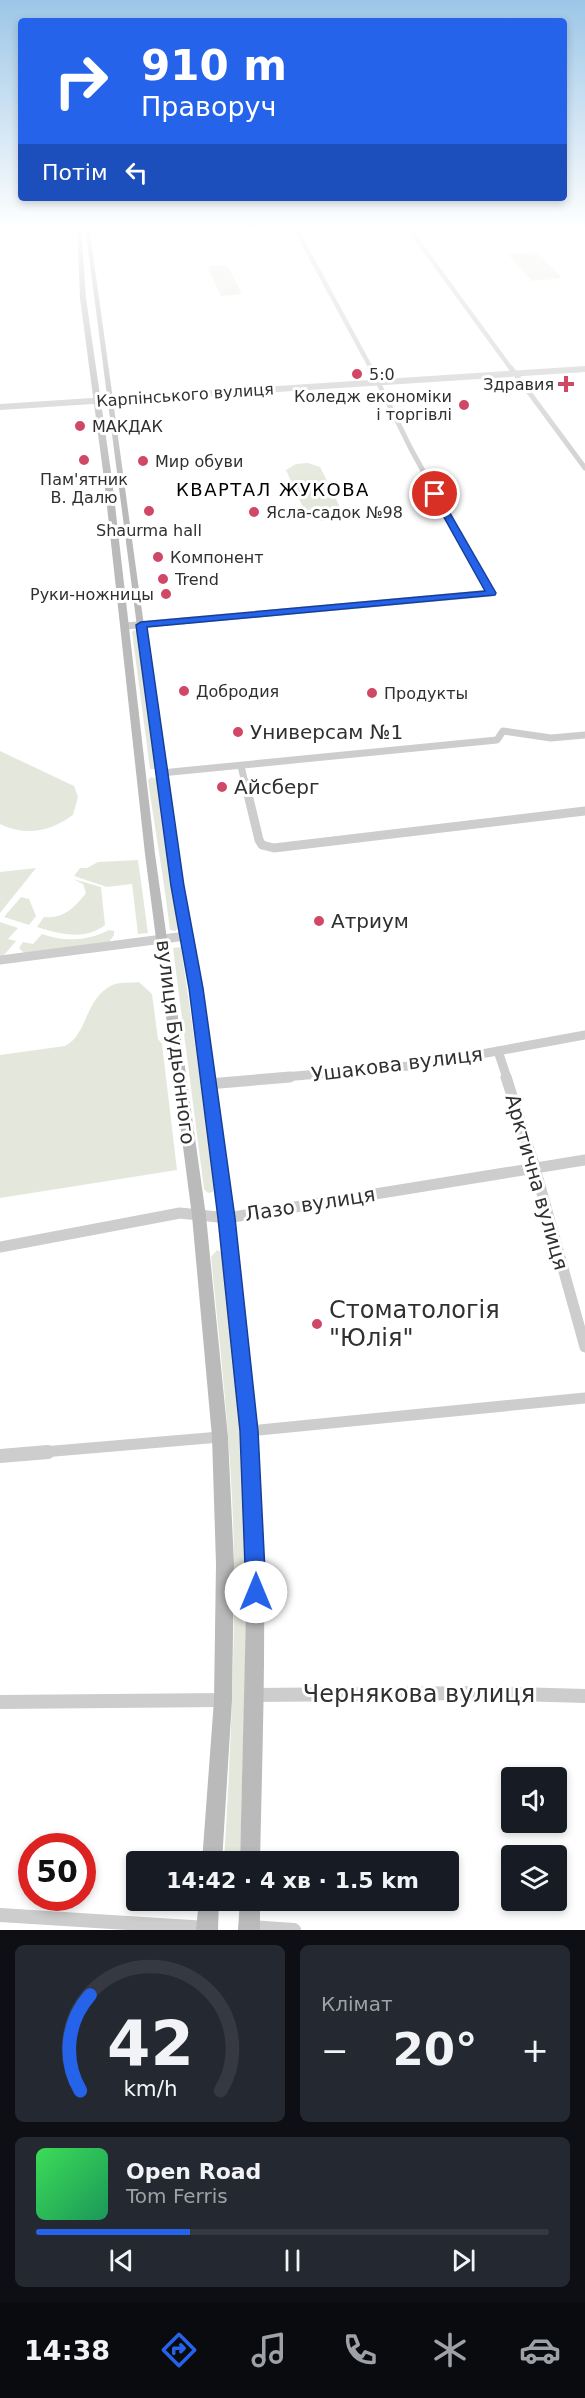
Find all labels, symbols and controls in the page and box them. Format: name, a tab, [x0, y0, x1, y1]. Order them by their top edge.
text: 910 m	[141, 41, 287, 90]
icon: right	[42, 42, 120, 120]
text: Праворуч	[141, 91, 277, 122]
icon: left	[120, 156, 153, 189]
text: Потім	[42, 160, 108, 185]
place label: 5:0	[369, 365, 395, 384]
marker: 5:0	[350, 367, 364, 381]
place label: Здравия	[483, 375, 554, 394]
marker: Здравия	[559, 377, 573, 391]
street label: Карпінського вулиця	[96, 379, 274, 411]
place label: Коледж економіки і торгівлі	[294, 387, 452, 424]
marker: Коледж економіки і торгівлі	[457, 398, 471, 412]
place label: МАКДАК	[92, 417, 164, 436]
marker: МАКДАК	[73, 419, 87, 433]
place label: Мир обуви	[155, 452, 243, 471]
marker: Пам'ятник В. Далю	[77, 453, 91, 467]
marker: Мир обуви	[136, 454, 150, 468]
pin	[409, 468, 460, 519]
place label: Пам'ятник В. Далю	[40, 470, 128, 507]
icon: arrive	[418, 477, 451, 510]
district label: КВАРТАЛ ЖУКОВА	[176, 479, 370, 500]
place label: Ясла-садок №98	[266, 503, 403, 522]
marker: Shaurma hall	[142, 504, 156, 518]
marker: Ясла-садок №98	[247, 505, 261, 519]
place label: Shaurma hall	[96, 521, 202, 540]
place label: Компонент	[170, 548, 264, 567]
marker: Компонент	[151, 550, 165, 564]
place label: Trend	[174, 570, 219, 589]
marker: Trend	[156, 572, 170, 586]
place label: Руки-ножницы	[30, 585, 154, 604]
marker: Руки-ножницы	[159, 587, 173, 601]
place label: Добродия	[196, 682, 279, 701]
marker: Добродия	[177, 684, 191, 698]
place label: Продукты	[384, 684, 468, 703]
marker: Продукты	[365, 686, 379, 700]
place label: Универсам №1	[250, 720, 403, 744]
marker: Универсам №1	[231, 725, 245, 739]
place label: Айсберг	[234, 775, 320, 799]
marker: Айсберг	[215, 780, 229, 794]
place label: Атриум	[331, 909, 409, 933]
marker: Атриум	[312, 914, 326, 928]
street label: вулиця Будьонного	[152, 938, 200, 1146]
street label: Ушакова вулиця	[310, 1042, 484, 1086]
street label: Арктична вулиця	[500, 1091, 574, 1273]
street label: Лазо вулиця	[243, 1182, 377, 1226]
place label: Стоматологія "Юлія"	[329, 1296, 500, 1352]
marker: Стоматологія "Юлія"	[310, 1317, 324, 1331]
position arrow	[224, 1560, 288, 1624]
street label: Чернякова вулиця	[303, 1680, 535, 1708]
map controls	[501, 1767, 567, 1911]
button: sound	[501, 1767, 567, 1833]
speed limit sign: 50	[18, 1833, 96, 1911]
button: layers	[501, 1845, 567, 1911]
text: 14:42 · 4 хв · 1.5 km	[166, 1868, 419, 1893]
text: Клімат	[321, 1992, 393, 2016]
text: 42	[107, 2007, 193, 2080]
text: 20°	[392, 2023, 478, 2076]
text: −	[321, 2031, 349, 2070]
text: +	[521, 2031, 549, 2070]
text: km/h	[123, 2076, 177, 2101]
text: Open Road	[126, 2159, 261, 2184]
text: Tom Ferris	[126, 2184, 228, 2208]
icon: previous	[105, 2244, 138, 2277]
icon: pause	[276, 2244, 309, 2277]
icon: next	[447, 2244, 480, 2277]
icon: directions	[158, 2329, 200, 2371]
icon: music	[248, 2329, 290, 2371]
icon: phone	[339, 2329, 381, 2371]
icon: climate	[429, 2329, 471, 2371]
icon: car	[519, 2329, 561, 2371]
text: 14:38	[24, 2335, 110, 2366]

